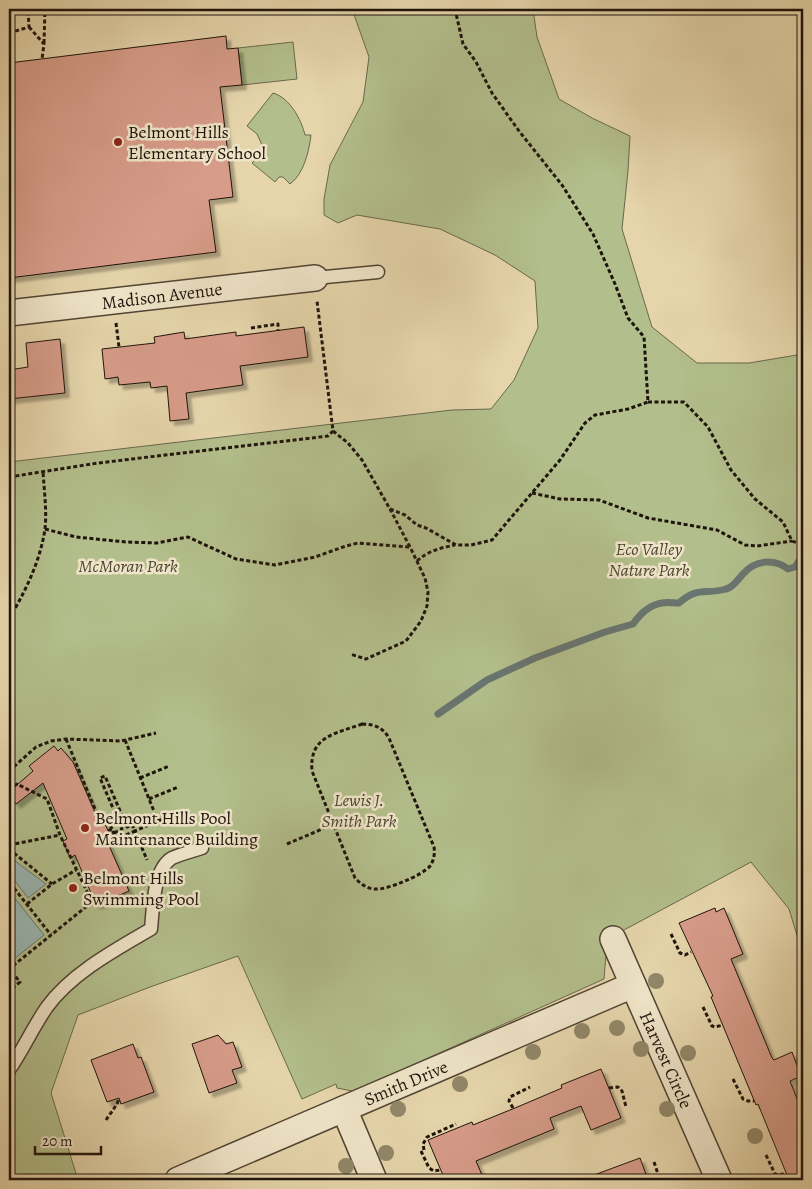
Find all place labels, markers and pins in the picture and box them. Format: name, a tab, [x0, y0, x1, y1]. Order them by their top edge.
place label: Belmont Hills Elementary School	[128, 120, 266, 165]
marker: Belmont Hills Elementary School	[112, 136, 124, 148]
place label: Belmont Hills Pool Maintenance Building	[95, 806, 258, 851]
marker: Belmont Hills Pool Maintenance Building	[79, 822, 91, 834]
place label: Belmont Hills Swimming Pool	[83, 866, 199, 911]
marker: Belmont Hills Swimming Pool	[67, 882, 79, 894]

